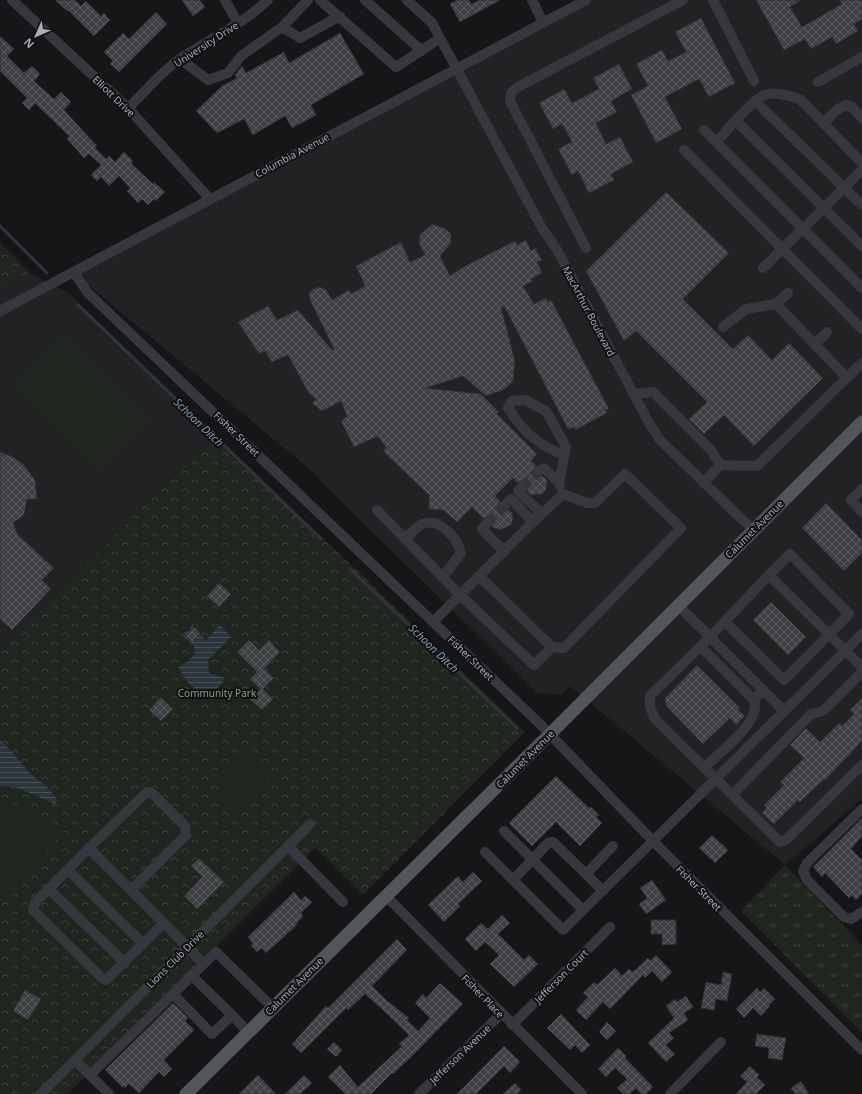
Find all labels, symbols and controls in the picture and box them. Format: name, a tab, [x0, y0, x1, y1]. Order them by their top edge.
north arrow	[16, 16, 56, 56]
street label: University Drive	[171, 18, 241, 70]
text: N	[20, 35, 37, 52]
street label: Elliott Drive	[90, 72, 139, 120]
street label: Columbia Avenue	[252, 129, 332, 181]
street label: MacArthur Boulevard	[559, 263, 619, 359]
water label: Schoon Ditch	[171, 394, 227, 450]
street label: Fisher Street	[211, 408, 263, 460]
street label: Calumet Avenue	[722, 497, 786, 561]
water label: Schoon Ditch	[406, 620, 462, 676]
street label: Fisher Street	[445, 632, 497, 684]
park label: Community Park	[178, 686, 257, 700]
street label: Calumet Avenue	[493, 727, 557, 791]
street label: Fisher Street	[673, 862, 725, 914]
street label: Lions Club Drive	[143, 927, 207, 991]
street label: Jefferson Court	[530, 946, 591, 1007]
street label: Calumet Avenue	[262, 954, 326, 1018]
street label: Fisher Place	[459, 971, 508, 1021]
street label: Jefferson Avenue	[426, 1021, 494, 1087]

